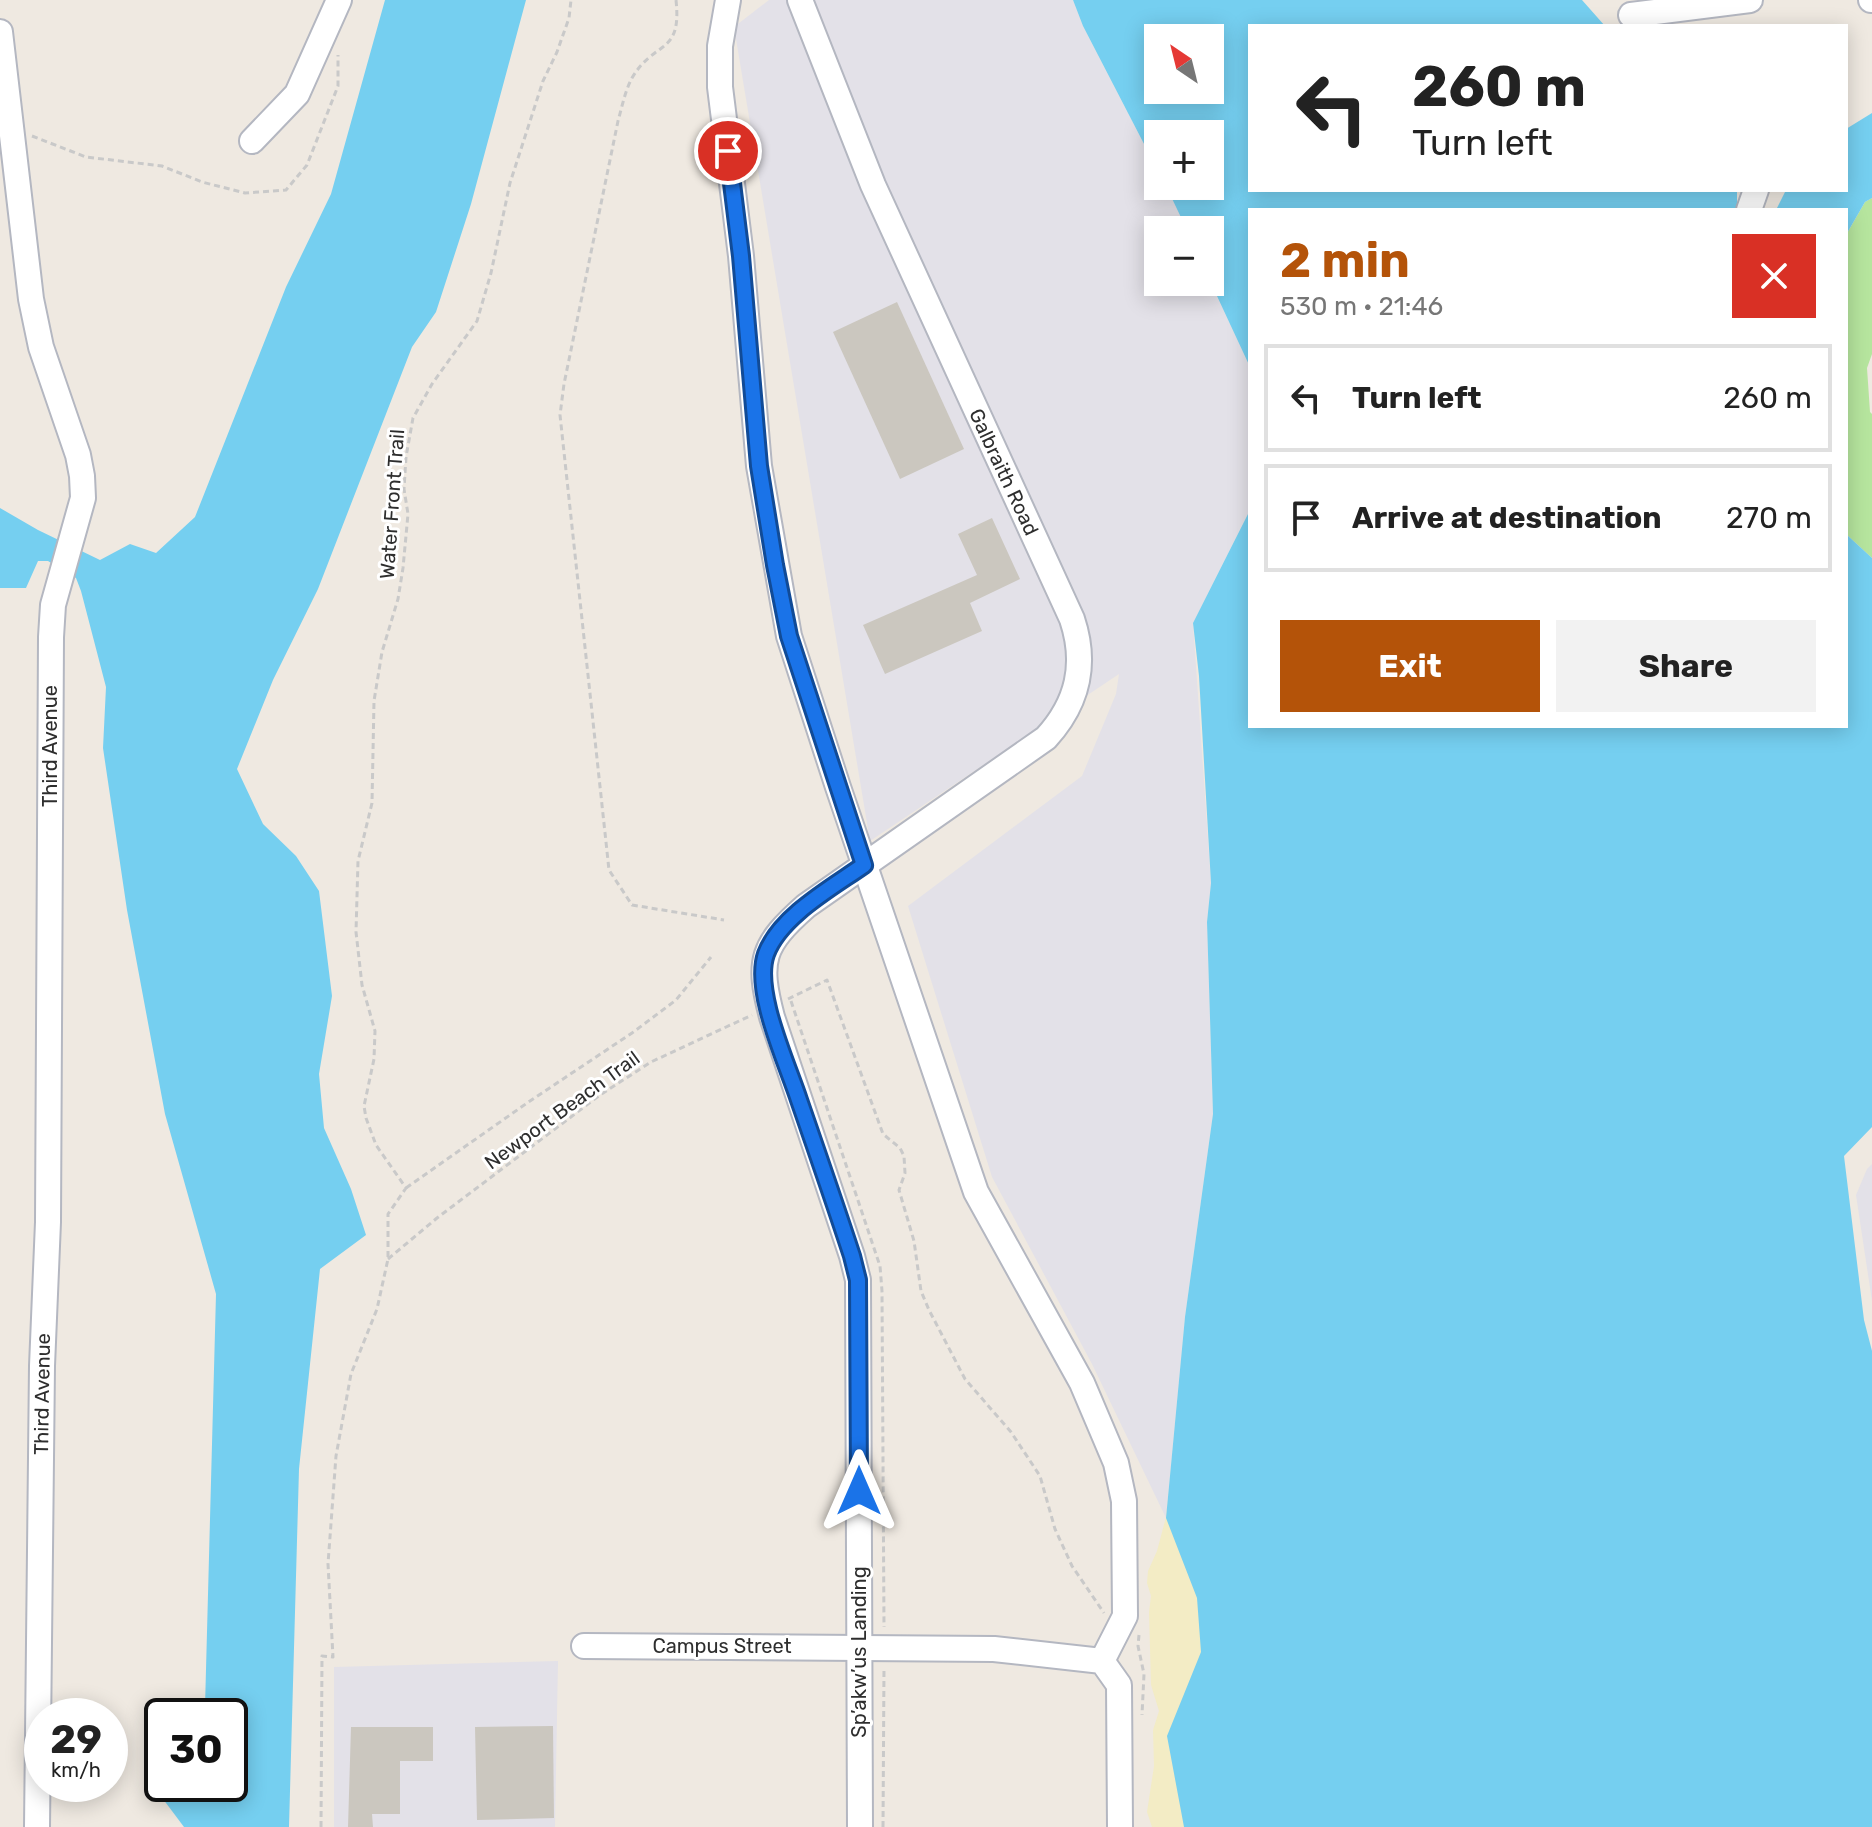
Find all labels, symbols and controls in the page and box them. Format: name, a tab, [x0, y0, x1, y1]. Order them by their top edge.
north arrow	[1144, 24, 1224, 104]
map controls	[1144, 24, 1224, 296]
text: 260 m	[1412, 54, 1586, 120]
icon: left	[1280, 56, 1384, 160]
pin	[694, 117, 762, 185]
button: +	[1144, 120, 1224, 200]
text: Turn left	[1412, 121, 1553, 164]
icon: arrive	[706, 129, 750, 173]
button: −	[1144, 216, 1224, 296]
text: 2 min	[1280, 232, 1410, 289]
button: close	[1732, 234, 1816, 318]
text: 530 m · 21:46	[1280, 291, 1443, 322]
icon: left	[1284, 376, 1328, 420]
text: Turn left	[1352, 380, 1482, 416]
text: 260 m	[1723, 380, 1812, 416]
street label: Galbraith Road	[964, 405, 1044, 539]
street label: Water Front Trail	[375, 428, 409, 580]
icon: arrive	[1284, 496, 1328, 540]
text: Arrive at destination	[1352, 500, 1662, 536]
text: 270 m	[1726, 500, 1812, 536]
button: Exit	[1280, 620, 1540, 712]
button: Share	[1556, 620, 1816, 712]
street label: Third Avenue	[38, 685, 62, 807]
street label: Newport Beach Trail	[480, 1046, 644, 1174]
street label: Third Avenue	[29, 1333, 55, 1455]
position arrow	[817, 1449, 901, 1533]
street label: Sp’akw’us Landing	[847, 1566, 871, 1738]
street label: Campus Street	[652, 1634, 792, 1658]
speed limit sign: 30	[144, 1698, 248, 1802]
text: 29	[50, 1716, 102, 1763]
text: km/h	[51, 1758, 101, 1782]

